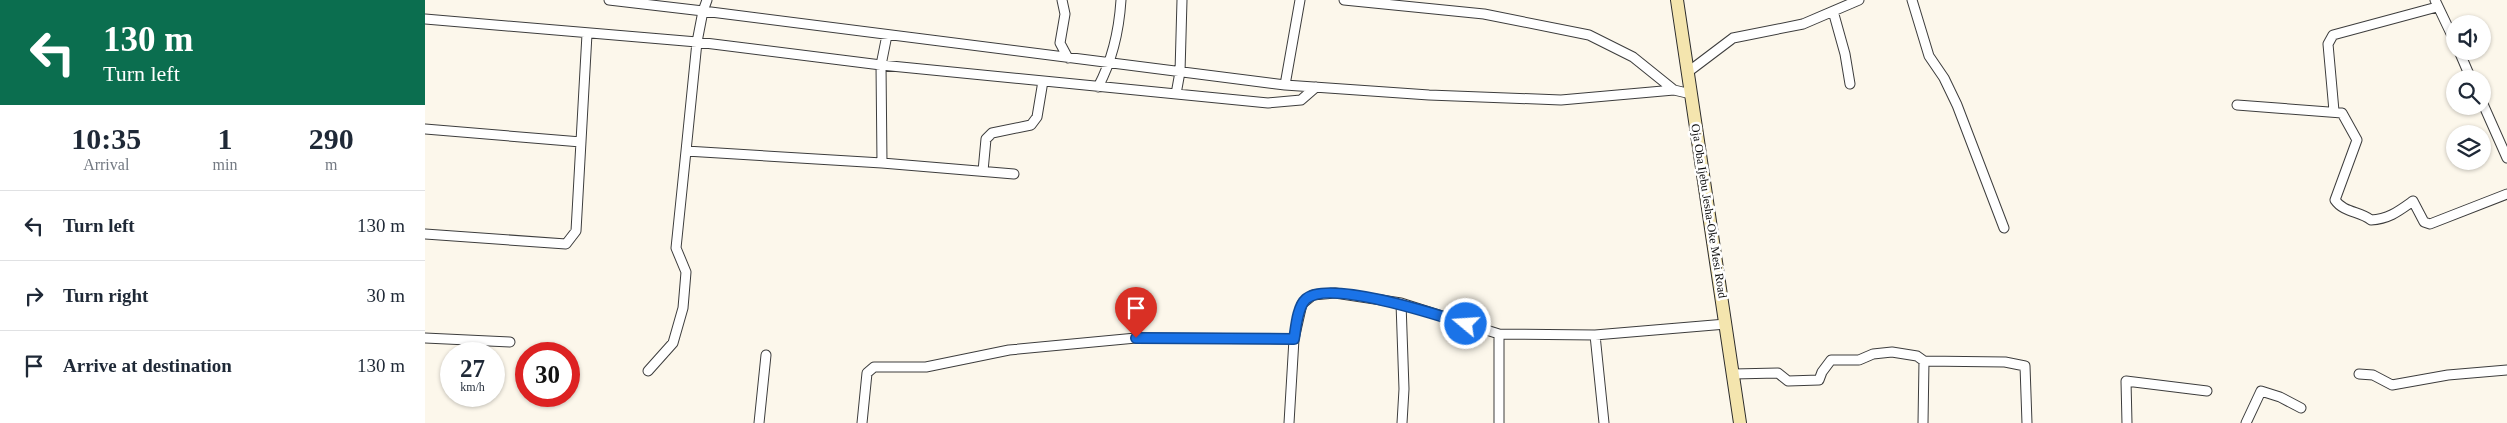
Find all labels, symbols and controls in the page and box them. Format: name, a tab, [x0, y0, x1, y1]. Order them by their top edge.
map controls	[2446, 15, 2491, 170]
button: sound	[2446, 15, 2491, 60]
icon: left	[20, 20, 85, 85]
text: 130 m	[103, 20, 193, 59]
text: Turn left	[103, 61, 180, 86]
button: search	[2446, 70, 2491, 115]
text: 10:35	[71, 122, 141, 155]
text: 1	[217, 122, 232, 155]
text: 290	[309, 122, 354, 155]
street label: Oja Oba Ijebu Jesha-Oke Mesi Road	[1688, 123, 1730, 299]
button: layers	[2446, 125, 2491, 170]
text: Arrival	[83, 156, 129, 173]
text: min	[213, 156, 237, 173]
text: m	[325, 156, 337, 173]
icon: left	[20, 212, 48, 240]
text: Turn left	[63, 215, 135, 236]
text: 130 m	[357, 215, 405, 236]
icon: right	[20, 282, 48, 310]
text: Turn right	[63, 285, 148, 306]
text: 30 m	[366, 285, 405, 306]
pin	[1115, 287, 1157, 338]
icon: arrive	[1122, 294, 1150, 322]
position arrow	[1439, 297, 1491, 349]
speed limit sign: 30	[515, 342, 580, 407]
icon: arrive	[20, 352, 48, 380]
text: Arrive at destination	[63, 355, 232, 376]
text: 130 m	[357, 355, 405, 376]
text: 27	[460, 355, 485, 382]
text: km/h	[460, 380, 485, 394]

